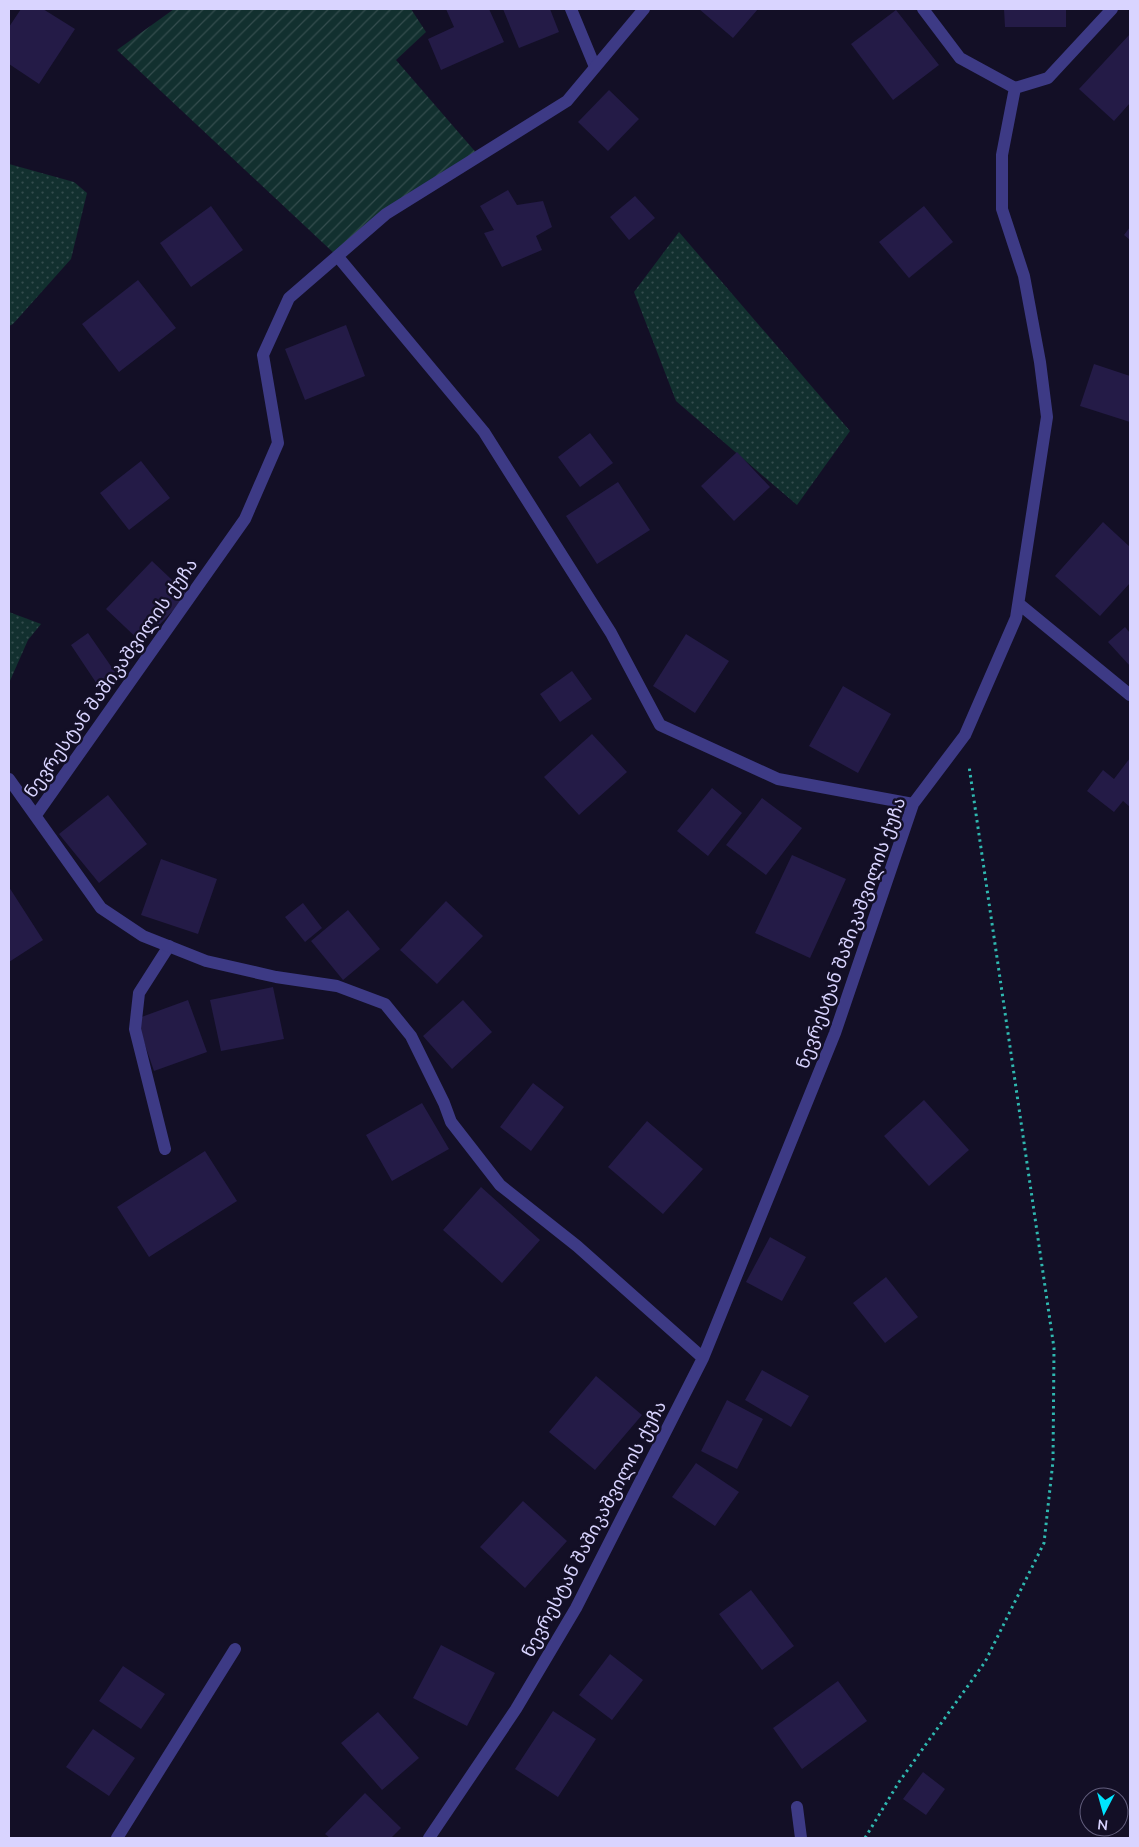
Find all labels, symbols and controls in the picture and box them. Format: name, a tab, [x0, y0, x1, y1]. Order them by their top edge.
street label: ნევრესტან შაშიკაშვილის ქუჩა	[19, 553, 202, 802]
street label: ნევრესტან შაშიკაშვილის ქუჩა	[791, 794, 910, 1072]
street label: ნევრესტან შაშიკაშვილის ქუჩა	[516, 1397, 671, 1661]
north arrow	[1079, 1787, 1129, 1837]
text: N	[1096, 1815, 1109, 1834]

